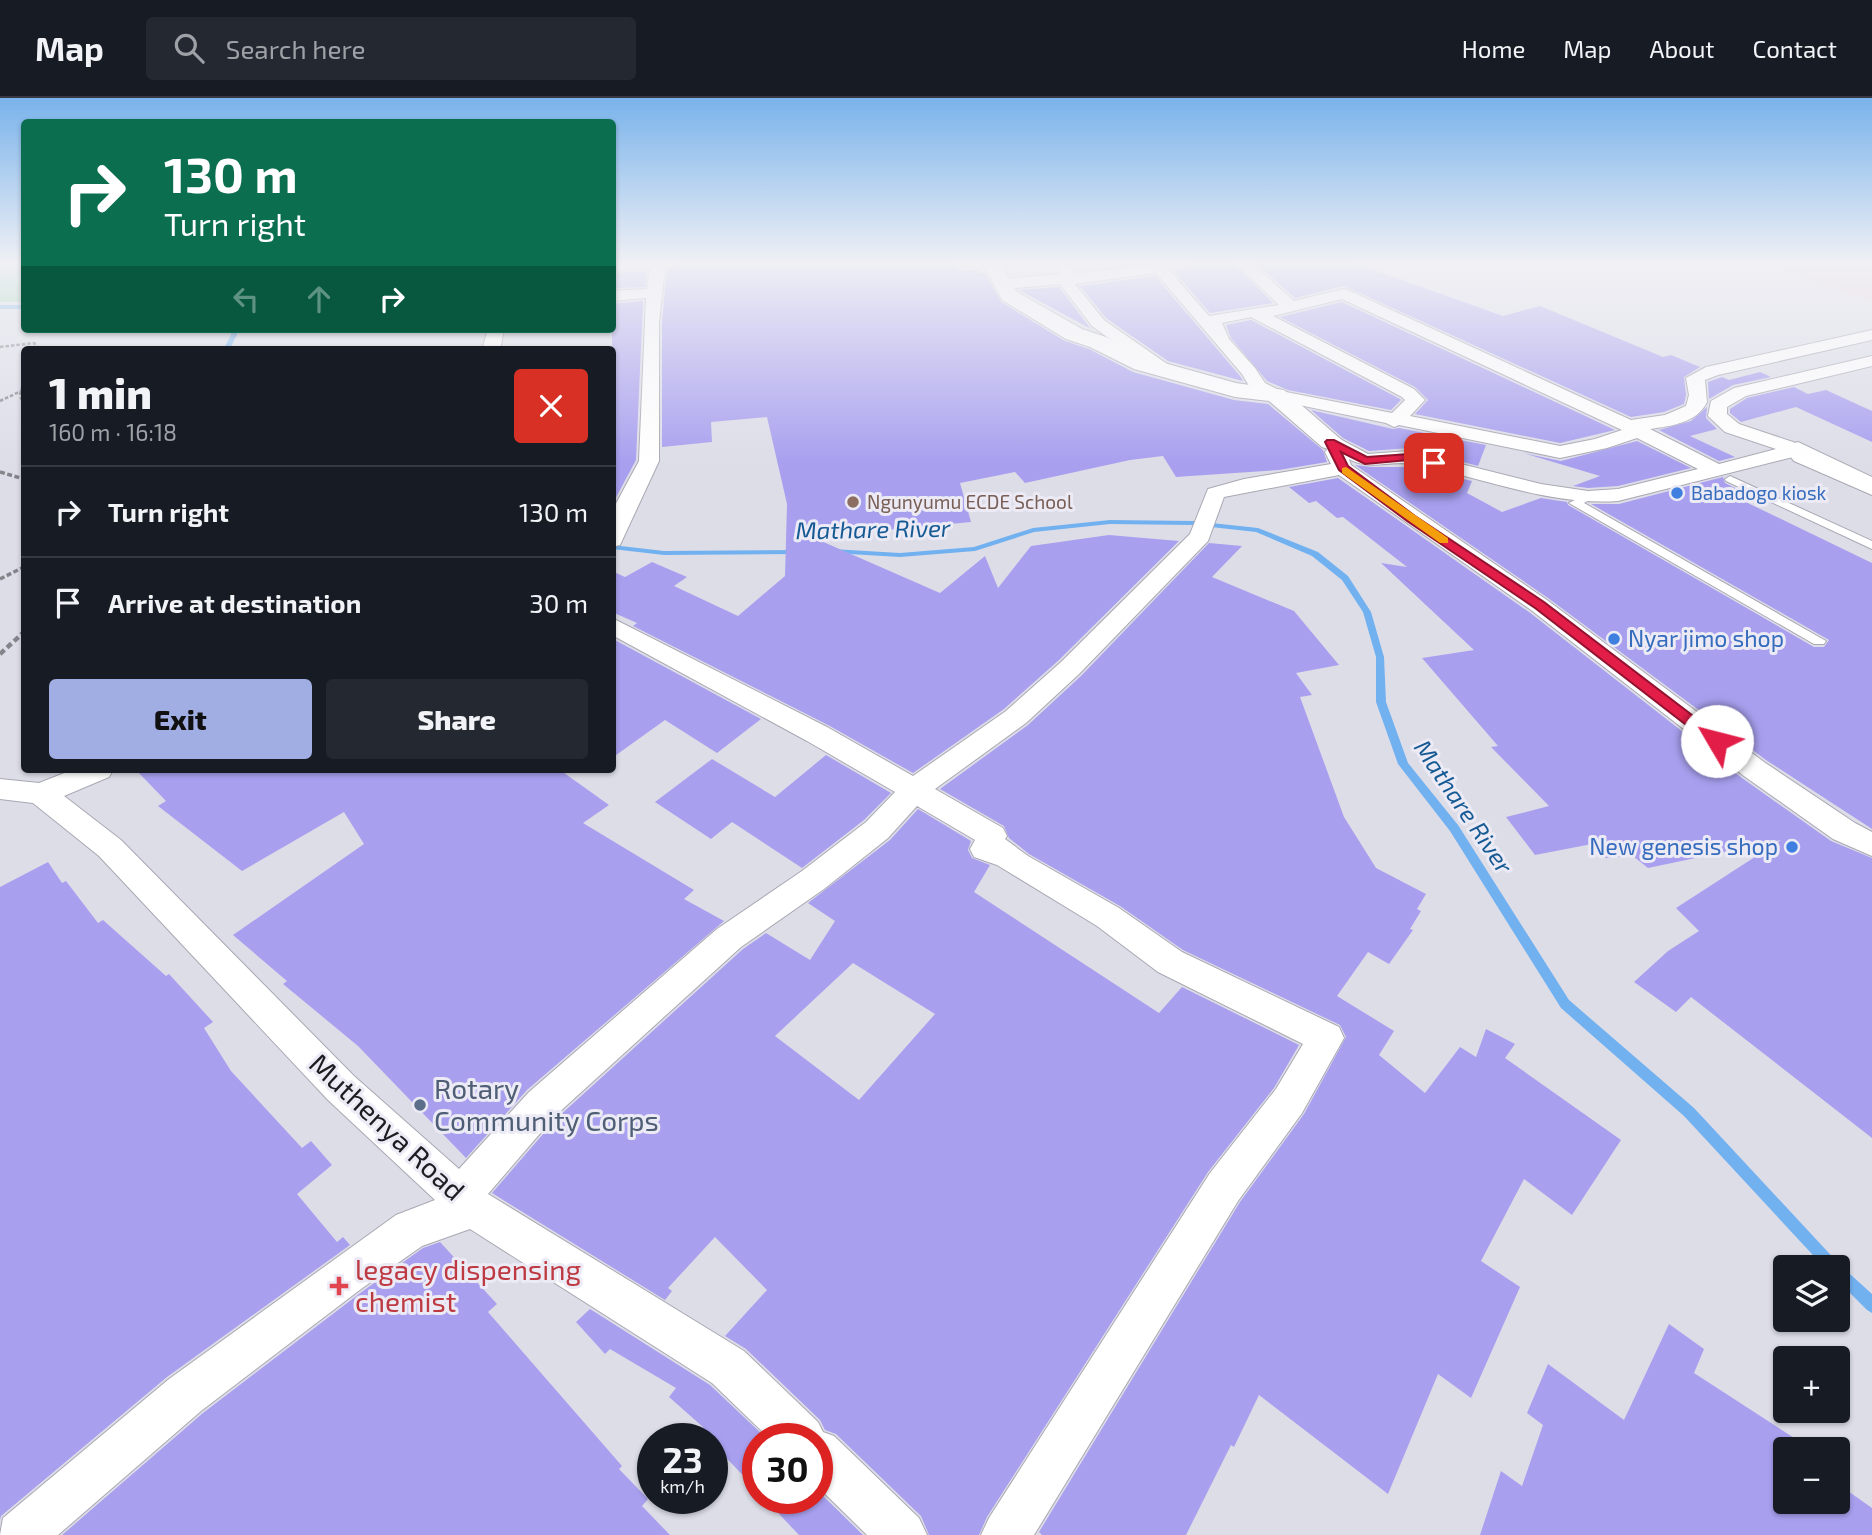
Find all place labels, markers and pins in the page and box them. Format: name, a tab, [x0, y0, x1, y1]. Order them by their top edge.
pin	[1404, 433, 1464, 493]
place label: Babadogo kiosk	[1691, 481, 1827, 504]
marker: Babadogo kiosk	[1669, 485, 1685, 501]
place label: Ngunyumu ECDE School	[867, 490, 1073, 513]
marker: Ngunyumu ECDE School	[845, 494, 861, 510]
place label: Nyar jimo shop	[1628, 624, 1784, 652]
marker: Nyar jimo shop	[1606, 631, 1622, 647]
place label: New genesis shop	[1589, 832, 1778, 860]
marker: New genesis shop	[1784, 839, 1800, 855]
place label: Rotary Community Corps	[434, 1071, 659, 1137]
marker: Rotary Community Corps	[412, 1097, 428, 1113]
place label: legacy dispensing chemist	[355, 1252, 582, 1318]
marker: legacy dispensing chemist	[329, 1276, 349, 1296]

